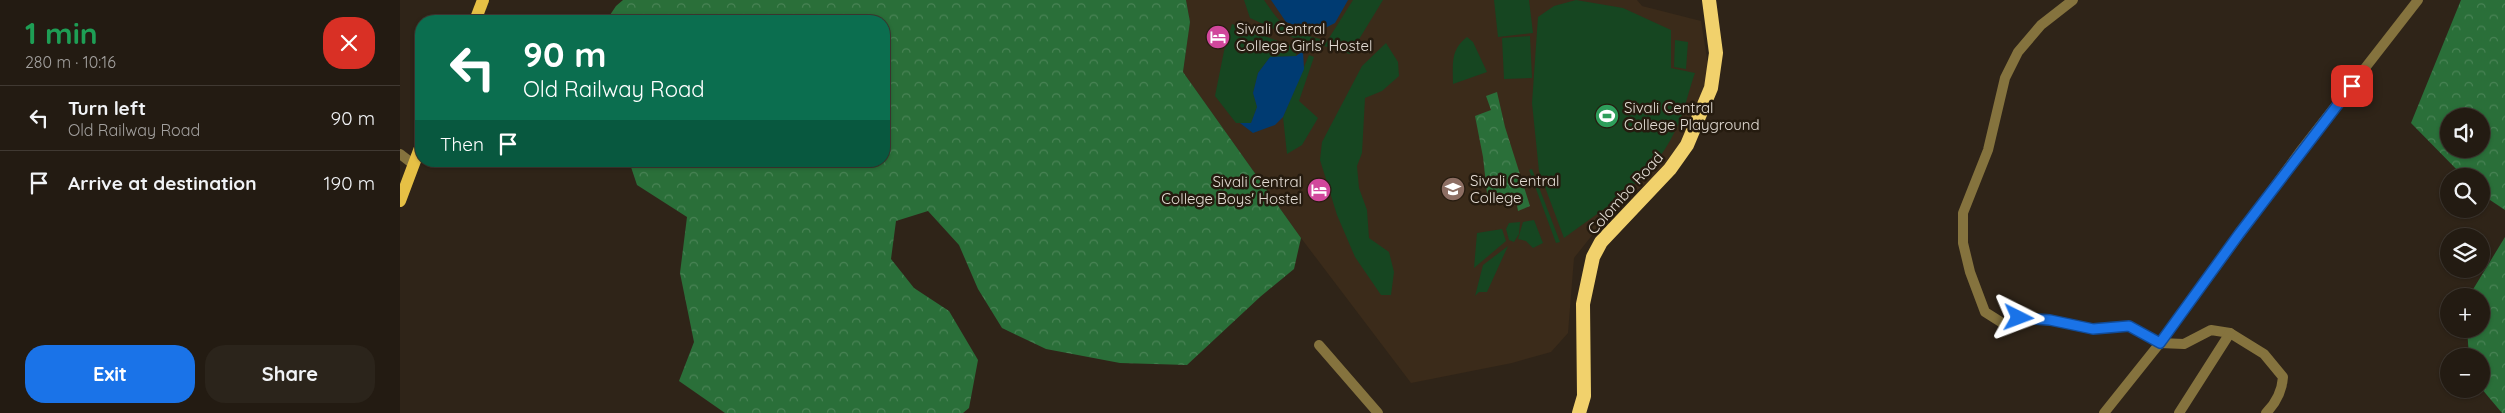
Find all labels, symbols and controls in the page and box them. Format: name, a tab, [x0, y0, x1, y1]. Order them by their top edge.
text: 1 min	[25, 14, 98, 52]
button: close	[323, 17, 375, 69]
place label: Sivali Central College Girls' Hostel	[1236, 19, 1372, 55]
hotel icon: Sivali Central College Girls' Hostel	[1205, 24, 1231, 50]
text: 90 m	[523, 32, 606, 76]
icon: left	[440, 35, 505, 100]
text: 280 m · 10:16	[25, 52, 116, 72]
pin	[2331, 65, 2373, 107]
icon: arrive	[2338, 72, 2366, 100]
text: Old Railway Road	[523, 75, 705, 103]
text: Turn left	[68, 96, 146, 120]
place label: Sivali Central College Playground	[1624, 98, 1760, 134]
sports icon: Sivali Central College Playground	[1594, 103, 1620, 129]
icon: left	[25, 104, 53, 132]
text: 90 m	[331, 106, 375, 130]
map controls	[2440, 108, 2490, 398]
button: sound	[2440, 108, 2490, 158]
text: Old Railway Road	[68, 120, 200, 140]
icon: arrive	[494, 130, 522, 158]
text: Then	[440, 132, 484, 156]
street label: Colombo Road	[1583, 148, 1667, 238]
button: search	[2440, 168, 2490, 218]
icon: arrive	[25, 169, 53, 197]
text: Arrive at destination	[68, 171, 257, 195]
text: 190 m	[324, 171, 375, 195]
place label: Sivali Central College	[1470, 171, 1560, 207]
place label: Sivali Central College Boys' Hostel	[1161, 172, 1302, 208]
school or university icon: Sivali Central College	[1440, 176, 1466, 202]
hotel icon: Sivali Central College Boys' Hostel	[1306, 177, 1332, 203]
button: layers	[2440, 228, 2490, 278]
button: +	[2440, 288, 2490, 338]
position arrow	[1992, 291, 2044, 343]
button: Exit	[25, 345, 195, 403]
button: Share	[205, 345, 375, 403]
button: −	[2440, 348, 2490, 398]

